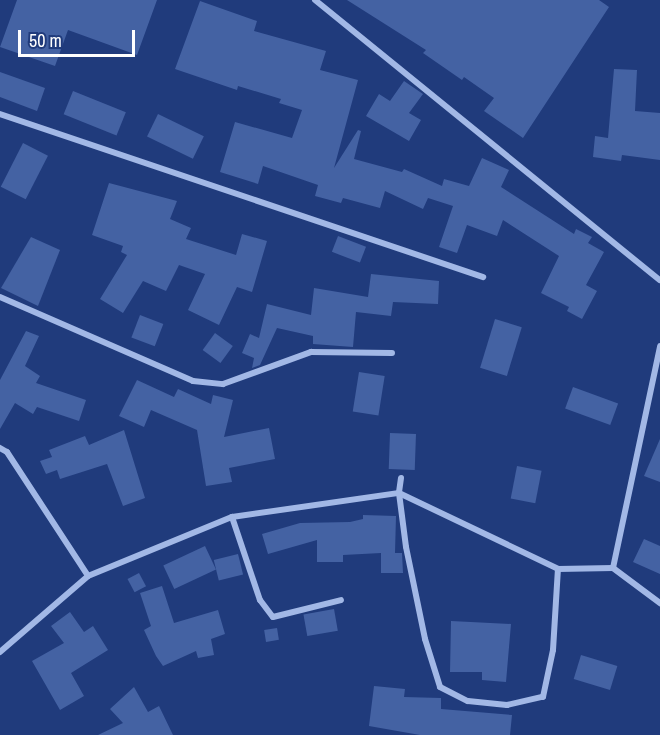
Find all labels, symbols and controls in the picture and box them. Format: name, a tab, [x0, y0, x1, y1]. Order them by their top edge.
scale bar	[21, 18, 138, 56]
text: 50 m	[29, 28, 62, 53]

